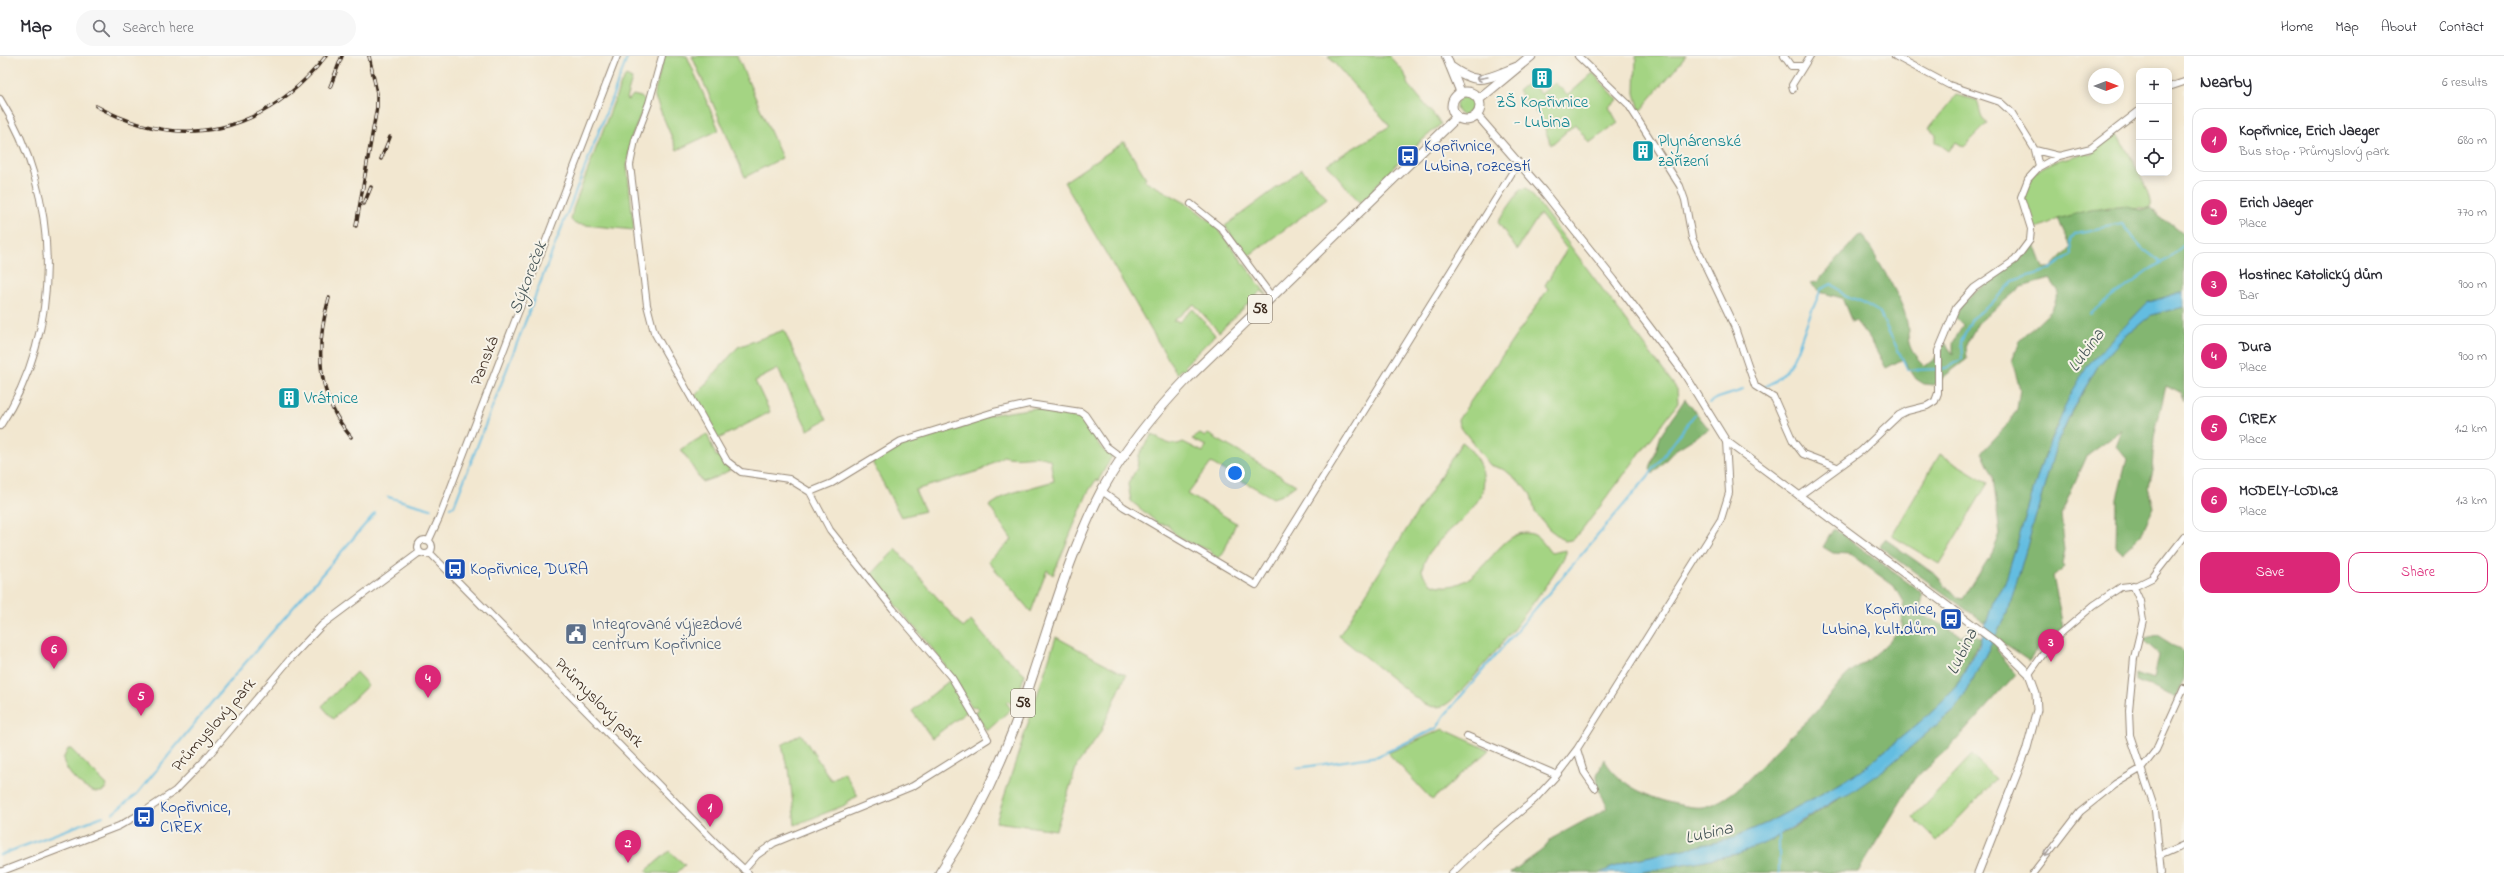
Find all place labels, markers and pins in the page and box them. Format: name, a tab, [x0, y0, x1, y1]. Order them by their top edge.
building icon: ZŠ Kopřivnice - Lubina	[1529, 65, 1555, 91]
place label: ZŠ Kopřivnice - Lubina	[1496, 90, 1589, 135]
place label: Plynárenské zařízení	[1658, 129, 1741, 174]
place label: Kopřivnice, Lubina, rozcestí	[1424, 134, 1531, 179]
building icon: Plynárenské zařízení	[1630, 138, 1656, 164]
bus stop icon: Kopřivnice, Lubina, rozcestí	[1395, 143, 1421, 169]
building icon: Vrátnice	[276, 385, 302, 411]
place label: Vrátnice	[303, 386, 359, 411]
bus stop icon: Kopřivnice, DURA	[442, 556, 468, 582]
place label: Kopřivnice, DURA	[470, 557, 588, 582]
place label: Kopřivnice, Lubina, kult.dům	[1822, 597, 1936, 642]
bus stop icon: Kopřivnice, Lubina, kult.dům	[1938, 606, 1964, 632]
place label: Integrované výjezdové centrum Kopřivnice	[592, 612, 743, 657]
public building icon: Integrované výjezdové centrum Kopřivnice	[563, 621, 589, 647]
pin: 3	[2038, 629, 2064, 662]
pin: 6	[41, 636, 67, 669]
pin: 4	[415, 665, 441, 698]
pin: 5	[128, 683, 154, 716]
pin: 1	[697, 794, 723, 827]
place label: Kopřivnice, CIREX	[160, 795, 231, 840]
bus stop icon: Kopřivnice, CIREX	[131, 804, 157, 830]
pin: 2	[615, 830, 641, 863]

